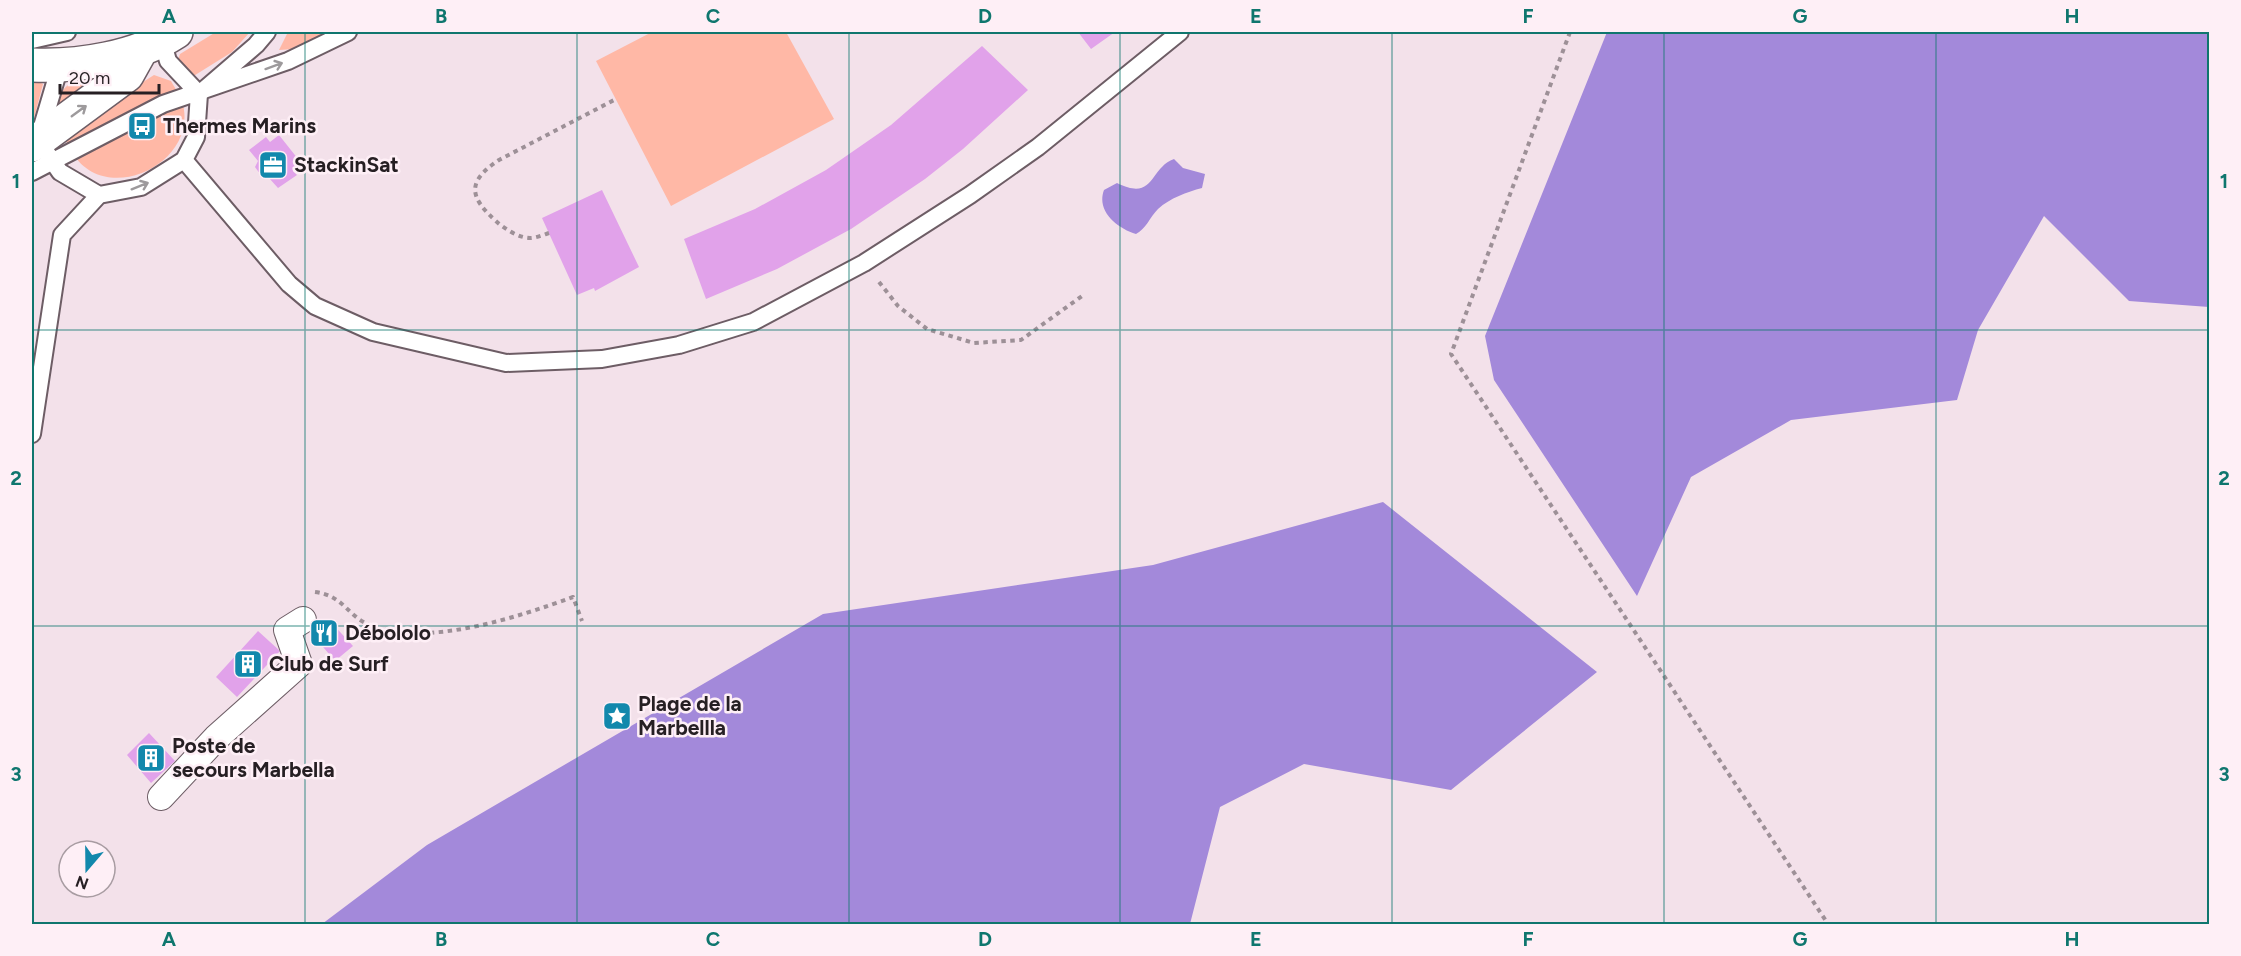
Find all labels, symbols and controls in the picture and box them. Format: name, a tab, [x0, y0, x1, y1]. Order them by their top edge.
text: A	[162, 4, 177, 28]
text: B	[435, 4, 447, 28]
text: C	[706, 4, 720, 28]
text: D	[978, 4, 992, 28]
text: E	[1250, 4, 1262, 28]
text: F	[1522, 4, 1534, 28]
text: G	[1793, 4, 1808, 28]
text: H	[2065, 4, 2080, 28]
scale bar	[60, 57, 159, 95]
one-way arrow	[264, 60, 283, 71]
text: 20 m	[69, 67, 110, 89]
one-way arrow	[70, 105, 86, 117]
bus stop icon: Thermes Marins	[126, 110, 158, 142]
place label: Thermes Marins	[163, 113, 316, 138]
office icon: StackinSat	[257, 149, 289, 181]
place label: StackinSat	[294, 152, 399, 177]
text: 1	[12, 169, 20, 193]
text: 1	[2220, 169, 2228, 193]
one-way arrow	[131, 179, 149, 190]
text: 2	[10, 466, 22, 490]
text: 2	[2218, 466, 2230, 490]
restaurant icon: Débololo	[308, 617, 340, 649]
place label: Débololo	[345, 620, 431, 645]
building icon: Club de Surf	[232, 648, 264, 680]
place label: Club de Surf	[269, 651, 390, 676]
place label: Plage de la Marbellla	[638, 691, 742, 740]
place icon: Plage de la Marbellla	[601, 700, 633, 732]
place label: Poste de secours Marbella	[172, 733, 335, 782]
building icon: Poste de secours Marbella	[135, 742, 167, 774]
text: 3	[10, 762, 22, 786]
text: 3	[2218, 762, 2230, 786]
north arrow	[57, 839, 117, 899]
text: N	[73, 872, 91, 894]
text: A	[162, 927, 177, 951]
text: B	[435, 927, 447, 951]
text: C	[706, 927, 720, 951]
text: D	[978, 927, 992, 951]
text: E	[1250, 927, 1262, 951]
text: F	[1522, 927, 1534, 951]
text: G	[1793, 927, 1808, 951]
text: H	[2065, 927, 2080, 951]

